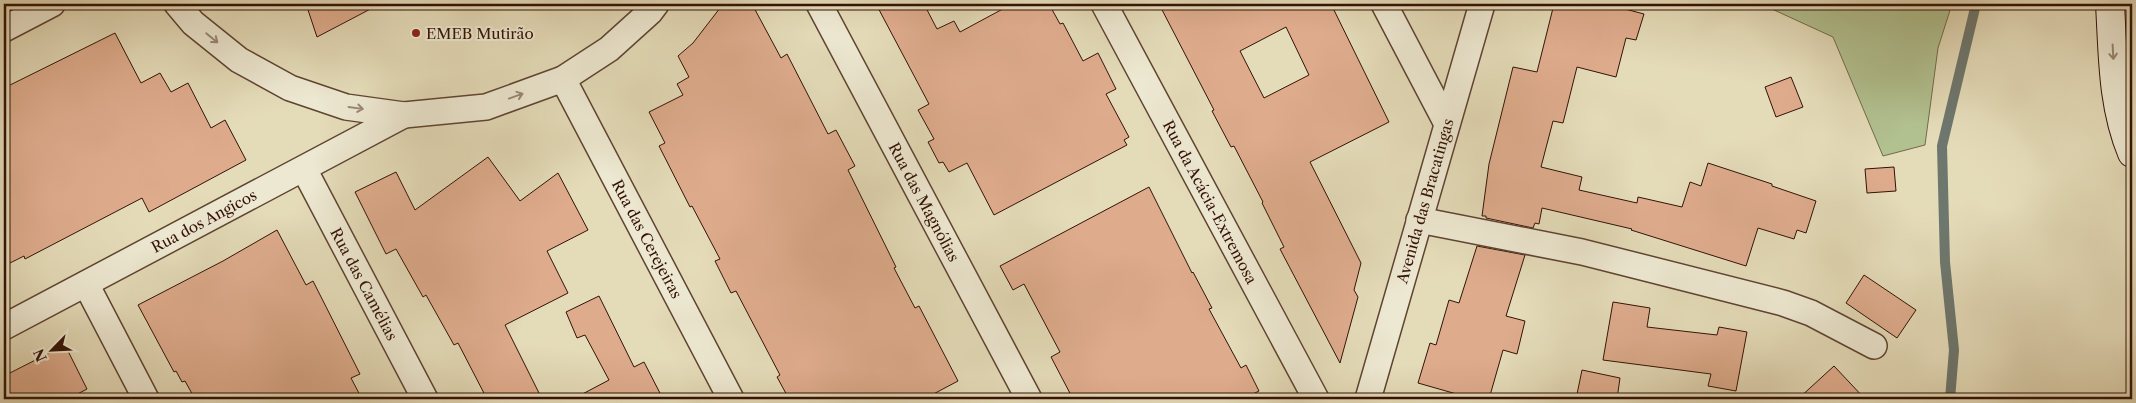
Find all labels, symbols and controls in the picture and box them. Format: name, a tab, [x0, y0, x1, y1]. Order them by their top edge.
place label: EMEB Mutirão	[426, 24, 534, 43]
marker: EMEB Mutirão	[410, 27, 422, 39]
one-way arrow	[205, 32, 218, 43]
one-way arrow	[2108, 44, 2117, 60]
one-way arrow	[507, 91, 523, 100]
one-way arrow	[348, 103, 364, 113]
street label: Avenida das Bracatingas	[1392, 116, 1458, 287]
street label: Rua da Acácia-Extremosa	[1159, 117, 1261, 287]
street label: Rua das Magnólias	[885, 139, 963, 265]
street label: Rua das Cerejeiras	[608, 176, 686, 302]
street label: Rua dos Angicos	[148, 185, 260, 257]
street label: Rua das Camélias	[326, 224, 402, 344]
north arrow	[28, 326, 78, 376]
text: N	[29, 346, 51, 365]

